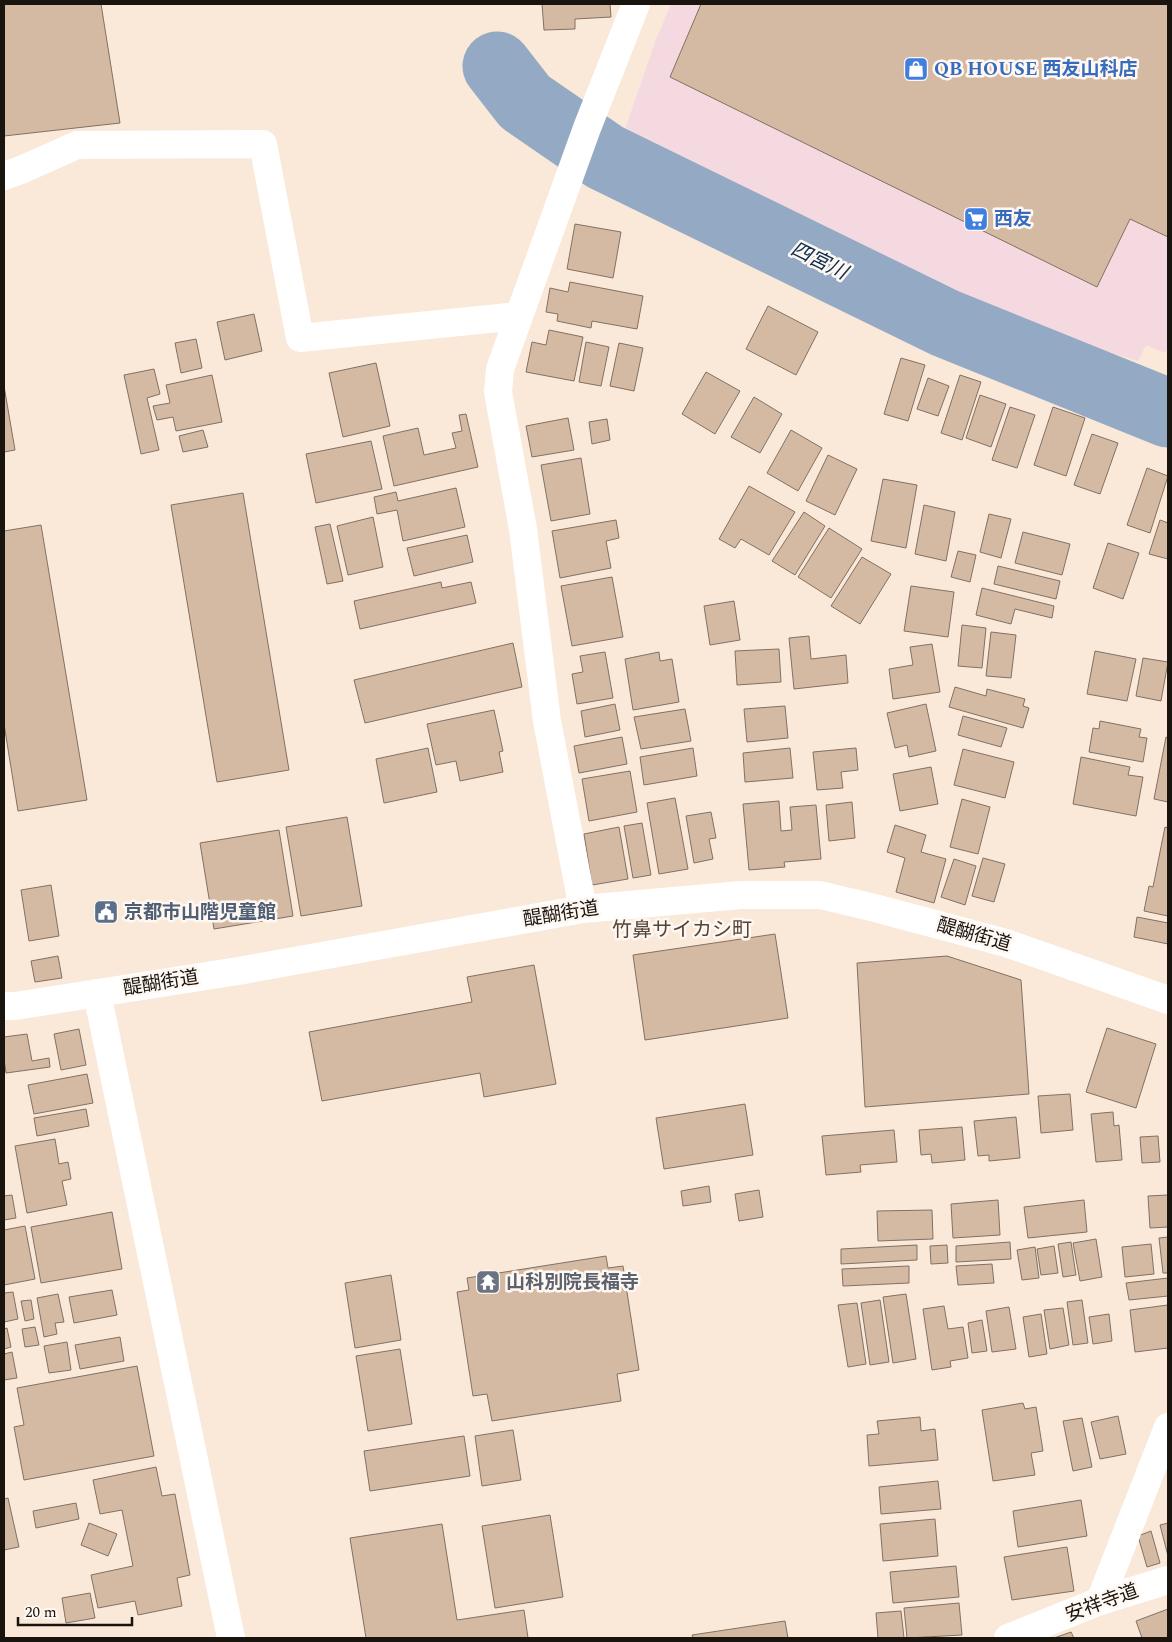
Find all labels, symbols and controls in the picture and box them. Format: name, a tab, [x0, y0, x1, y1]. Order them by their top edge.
place label: QB HOUSE 西友山科店	[934, 55, 1137, 84]
shop icon: QB HOUSE 西友山科店	[903, 56, 929, 82]
place label: 西友	[994, 205, 1032, 234]
supermarket icon: 西友	[963, 206, 989, 232]
water label: 四宮川	[785, 234, 854, 289]
street label: 醍醐街道	[521, 894, 601, 934]
place label: 京都市山階児童館	[124, 898, 276, 927]
public building icon: 京都市山階児童館	[93, 899, 119, 925]
street label: 醍醐街道	[933, 911, 1015, 959]
district label: 竹鼻サイカシ町	[612, 915, 752, 945]
street label: 醍醐街道	[121, 963, 201, 1003]
place label: 山科別院長福寺	[506, 1268, 639, 1297]
temple icon: 山科別院長福寺	[475, 1269, 501, 1295]
street label: 安祥寺道	[1061, 1576, 1143, 1630]
scale bar	[18, 1594, 131, 1626]
text: 20 m	[25, 1601, 57, 1624]

